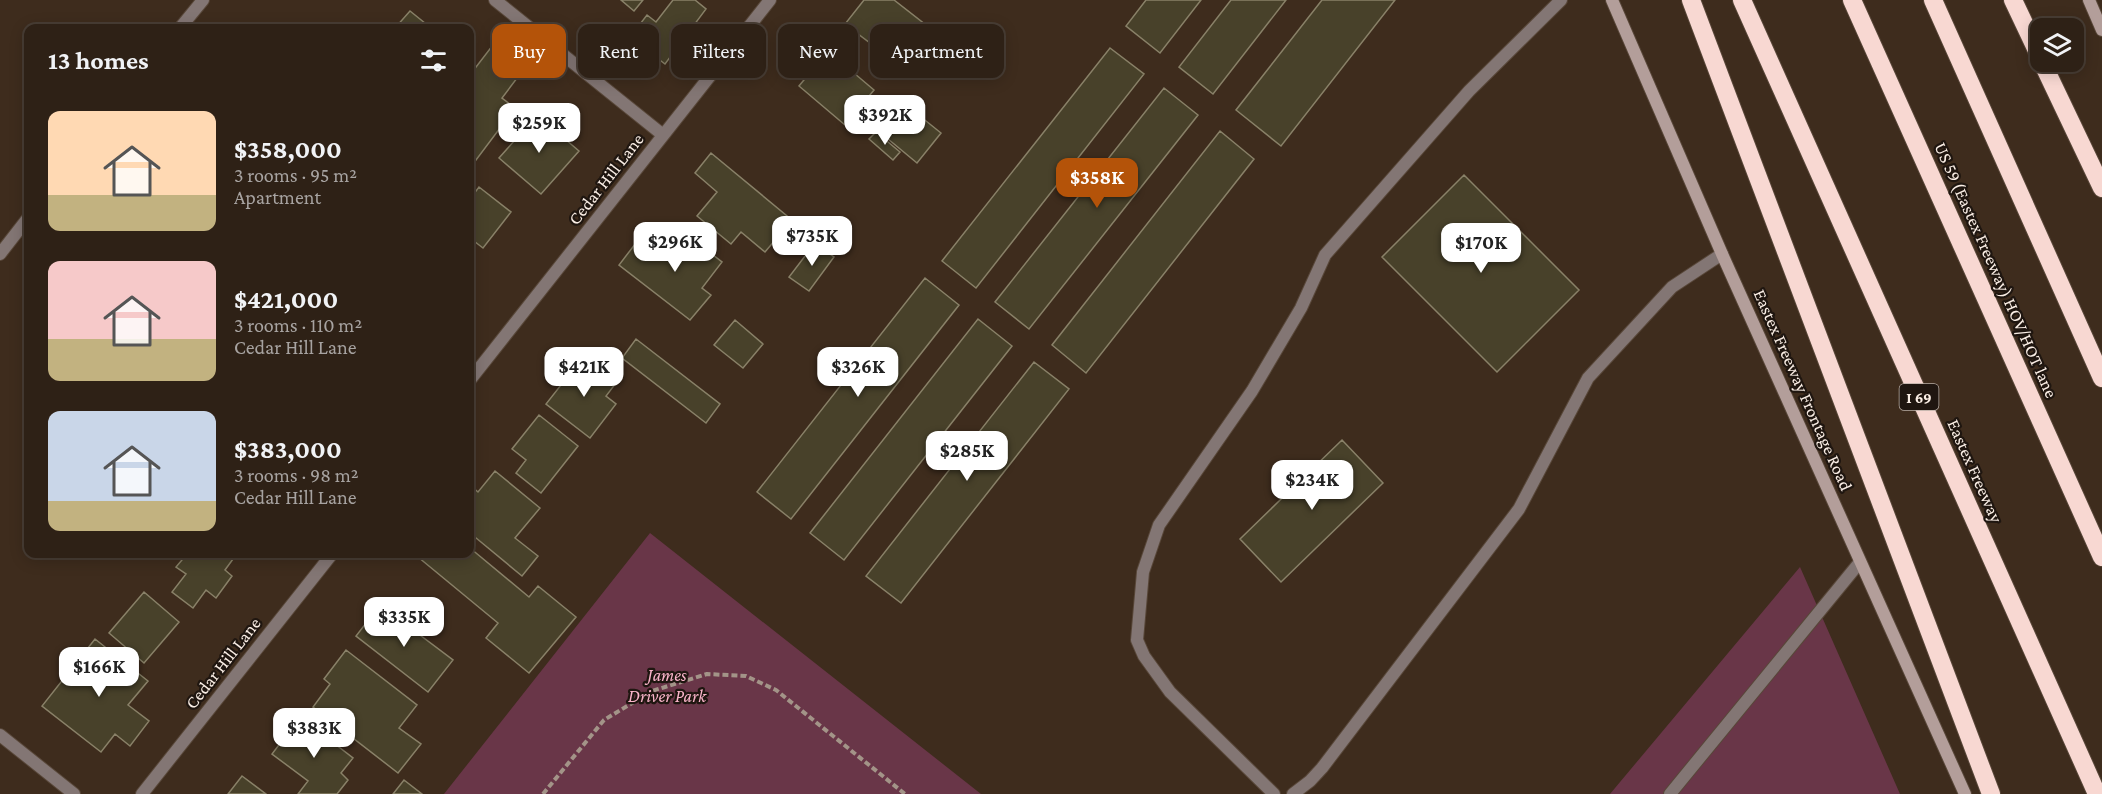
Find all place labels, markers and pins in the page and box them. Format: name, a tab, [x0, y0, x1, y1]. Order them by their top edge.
pin: $392K	[843, 95, 927, 146]
pin: $259K	[497, 103, 581, 154]
pin: $358K	[1055, 158, 1139, 209]
pin: $735K	[770, 216, 854, 267]
pin: $296K	[633, 222, 717, 273]
pin: $170K	[1439, 223, 1523, 274]
pin: $421K	[542, 347, 626, 398]
pin: $326K	[816, 347, 900, 398]
pin: $285K	[925, 431, 1009, 482]
pin: $234K	[1270, 460, 1354, 511]
pin: $335K	[362, 597, 446, 648]
pin: $166K	[57, 647, 141, 698]
pin: $383K	[272, 708, 356, 759]

